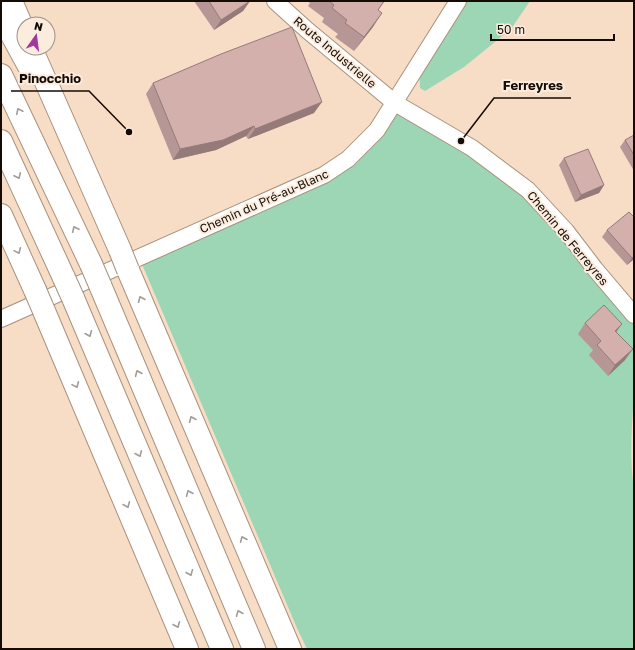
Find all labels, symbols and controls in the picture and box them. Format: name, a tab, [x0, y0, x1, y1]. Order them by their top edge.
street label: Route Industrielle	[291, 13, 380, 91]
north arrow	[16, 16, 56, 56]
scale bar	[491, 16, 614, 42]
text: N	[33, 18, 44, 33]
text: 50 m	[497, 22, 525, 37]
callout: Pinocchio	[11, 66, 89, 91]
text: Pinocchio	[19, 70, 81, 86]
callout: Ferreyres	[494, 73, 571, 98]
text: Ferreyres	[503, 77, 563, 93]
one-way arrow	[16, 108, 24, 116]
street label: Chemin du Pré-au-Blanc	[197, 166, 331, 236]
one-way arrow	[13, 172, 21, 180]
street label: Chemin de Ferreyres	[524, 188, 612, 288]
one-way arrow	[72, 225, 80, 233]
one-way arrow	[13, 247, 21, 254]
one-way arrow	[138, 296, 146, 304]
one-way arrow	[84, 331, 92, 338]
one-way arrow	[135, 370, 143, 377]
one-way arrow	[72, 381, 80, 388]
one-way arrow	[189, 415, 197, 423]
one-way arrow	[135, 450, 143, 457]
one-way arrow	[186, 490, 194, 498]
one-way arrow	[122, 500, 130, 508]
one-way arrow	[239, 535, 247, 542]
one-way arrow	[186, 570, 194, 577]
one-way arrow	[236, 610, 244, 617]
one-way arrow	[172, 620, 180, 628]

